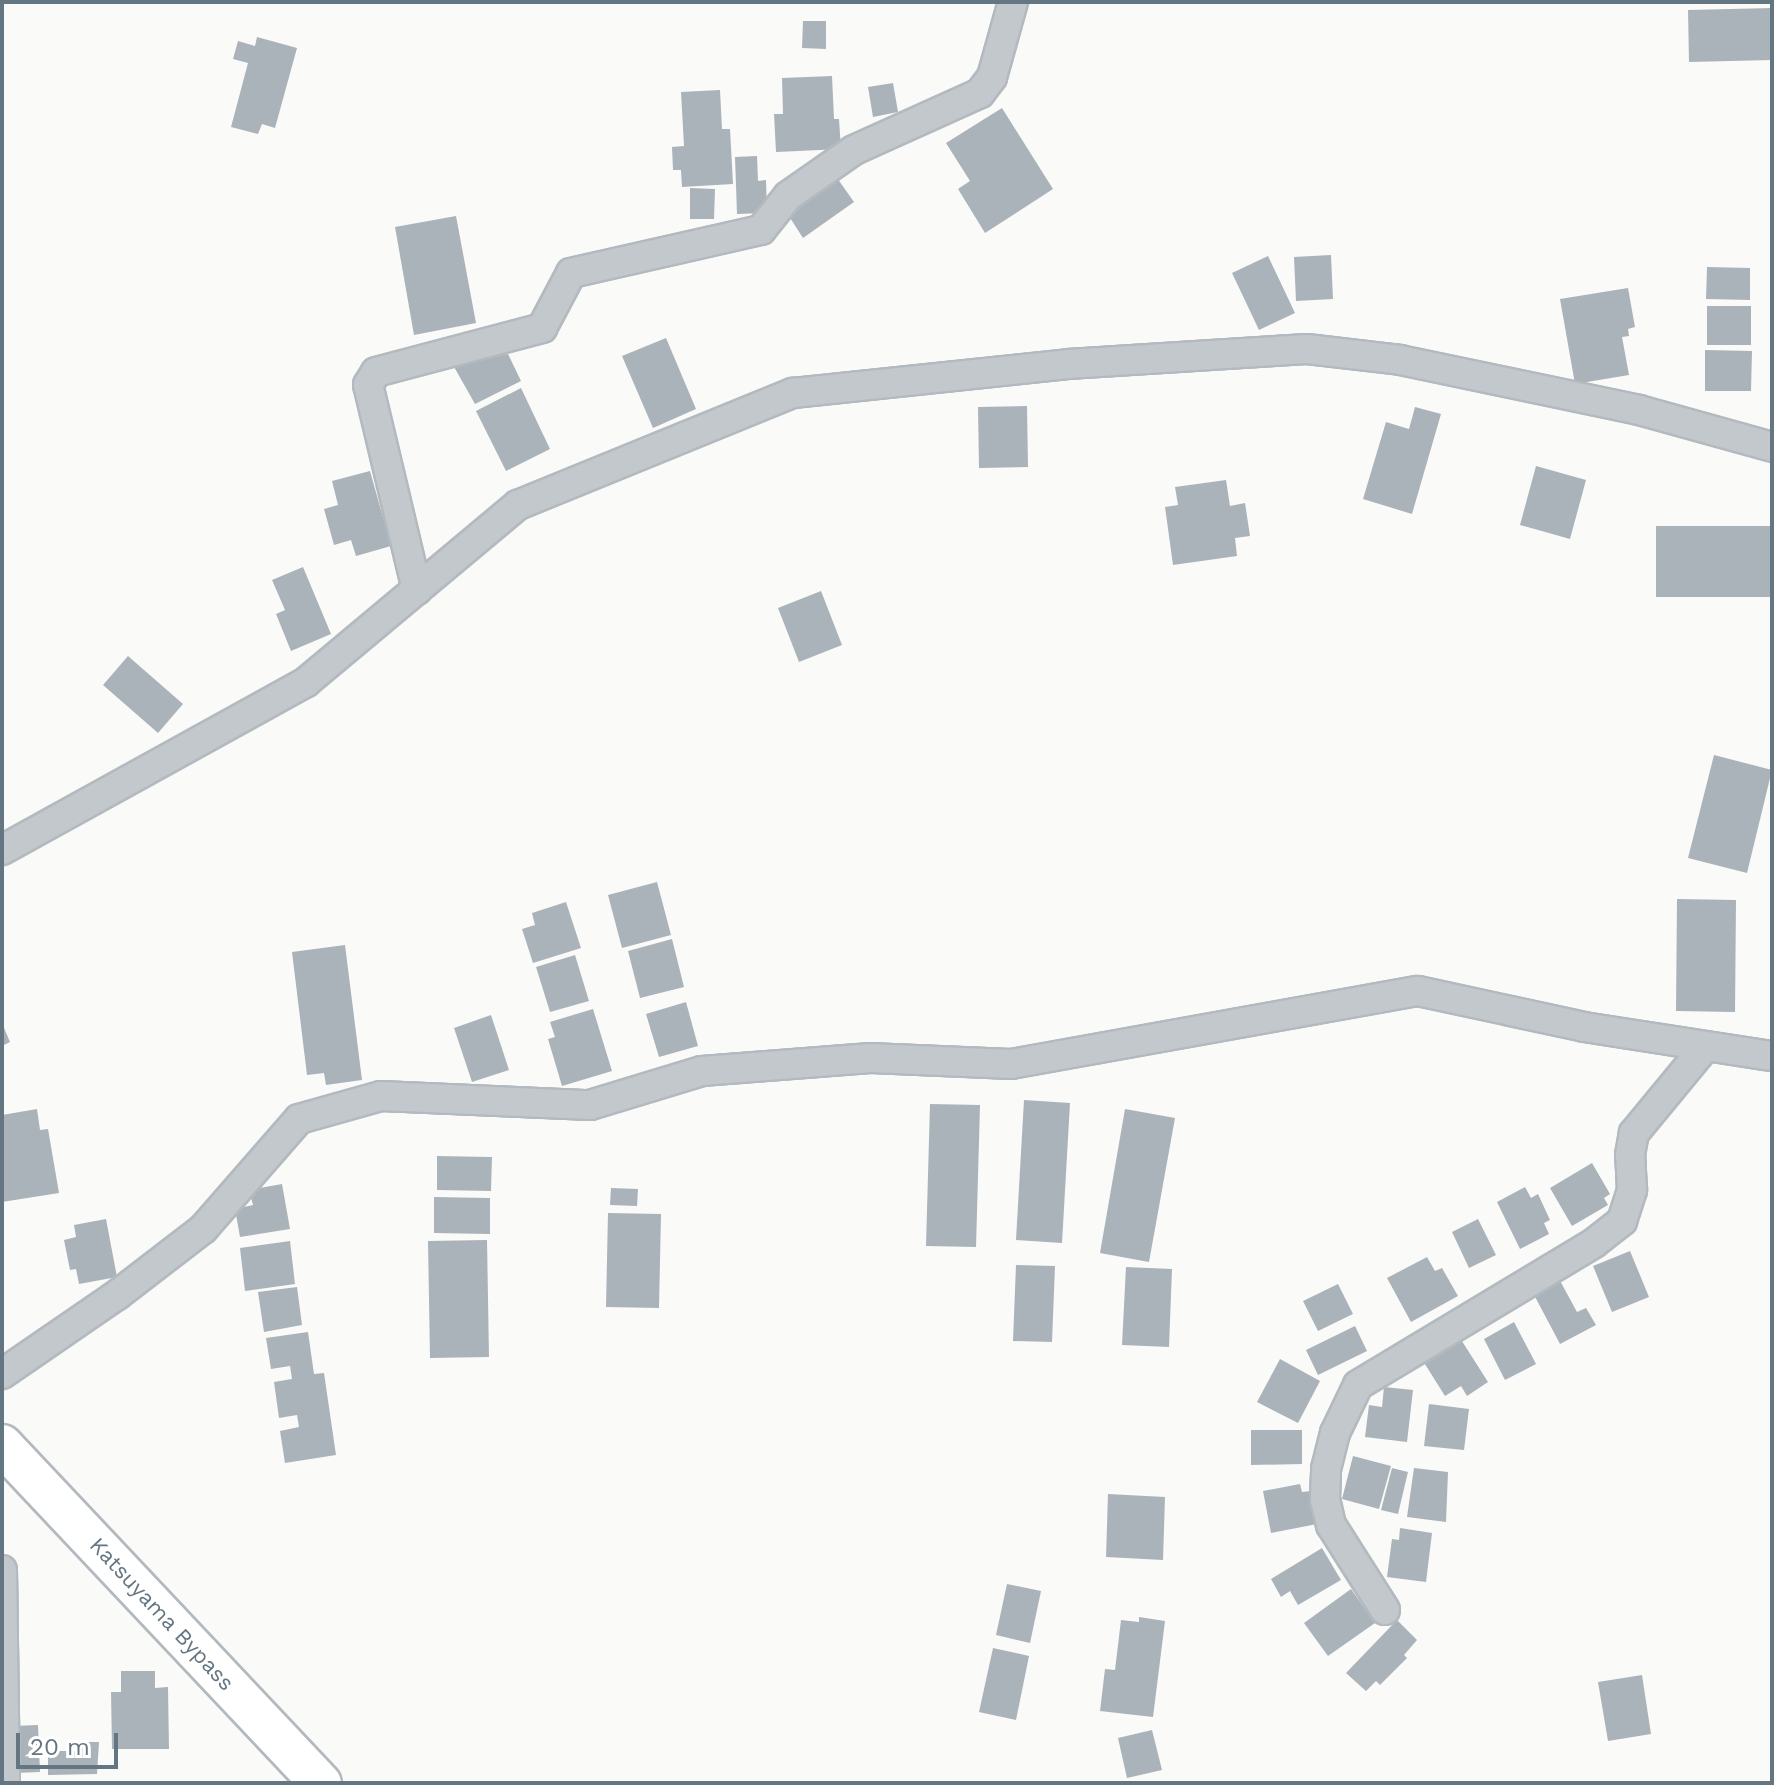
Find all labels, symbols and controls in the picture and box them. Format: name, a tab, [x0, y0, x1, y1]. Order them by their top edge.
street label: Katsuyama Bypass	[84, 1532, 240, 1696]
scale bar	[20, 1717, 122, 1767]
text: 20 m	[30, 1733, 90, 1761]

